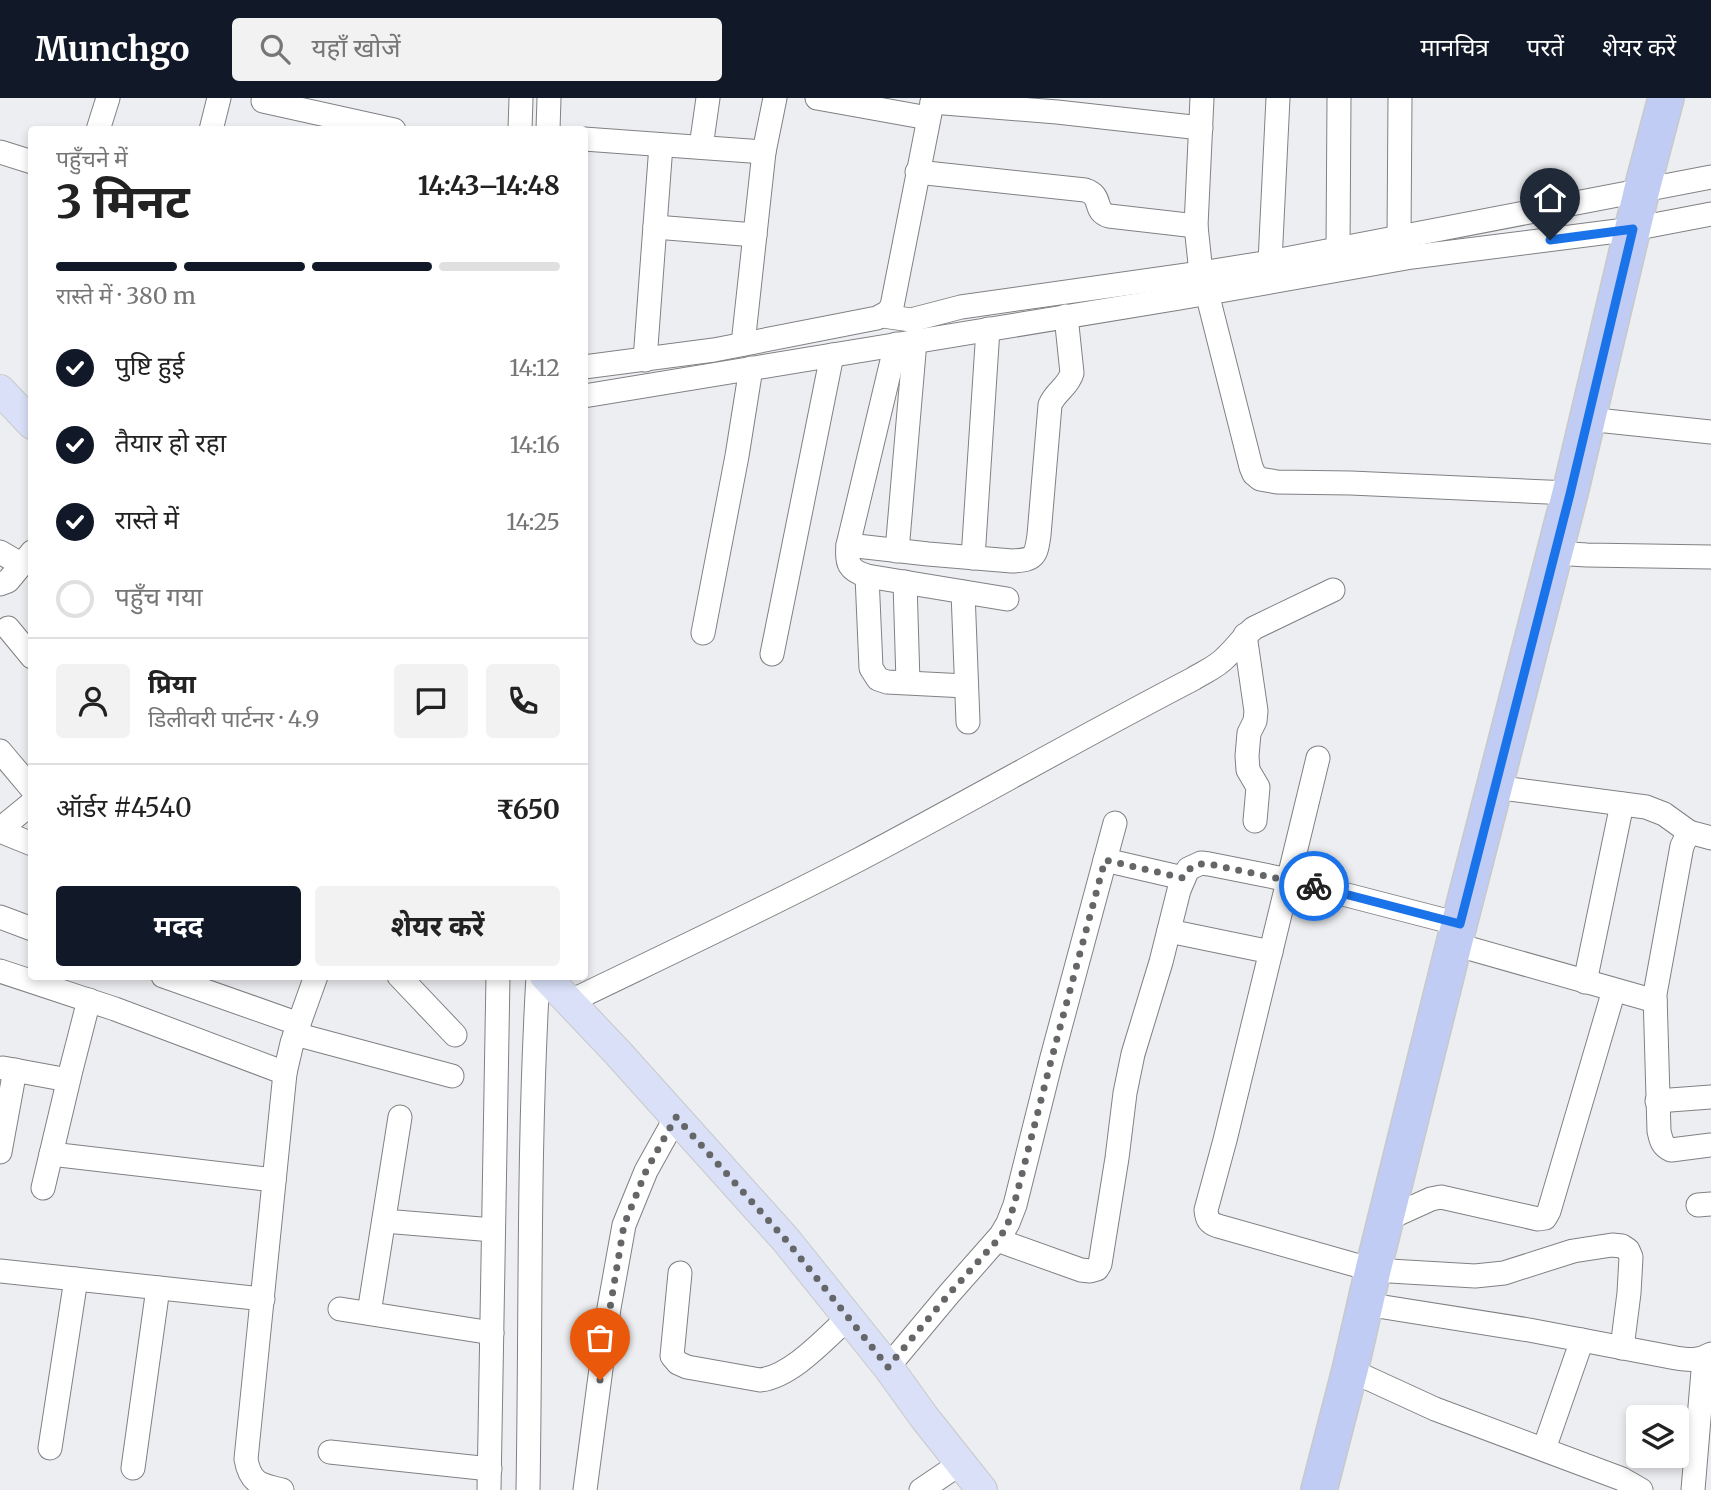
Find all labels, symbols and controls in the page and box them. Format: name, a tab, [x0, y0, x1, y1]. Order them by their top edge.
search box	[232, 18, 722, 81]
text: Munchgo	[35, 29, 190, 70]
icon: search	[256, 30, 294, 68]
text: यहाँ खोजें	[312, 31, 401, 64]
text: मानचित्र	[1420, 32, 1489, 63]
text: परतें	[1527, 32, 1564, 63]
text: शेयर करें	[1602, 32, 1676, 63]
text: पहुँचने में	[56, 144, 128, 173]
pin	[1520, 168, 1580, 240]
text: 14:43–14:48	[418, 169, 560, 202]
text: 3 मिनट	[56, 173, 190, 231]
icon: home	[1531, 179, 1569, 217]
text: रास्ते में · 380 m	[56, 281, 196, 310]
icon: check	[56, 349, 94, 387]
text: पुष्टि हुई	[115, 349, 184, 382]
text: 14:12	[509, 353, 560, 382]
icon: check	[56, 426, 94, 464]
text: तैयार हो रहा	[115, 426, 226, 459]
text: 14:16	[510, 430, 560, 459]
icon: check	[56, 503, 94, 541]
text: रास्ते में	[115, 503, 179, 536]
text: 14:25	[506, 507, 560, 536]
text: पहुँच गया	[115, 580, 203, 613]
button: person	[56, 664, 130, 738]
button: chat	[394, 664, 468, 738]
button: phone	[486, 664, 560, 738]
text: प्रिया	[148, 667, 196, 700]
text: डिलीवरी पार्टनर · 4.9	[148, 704, 319, 733]
text: ऑर्डर #4540	[56, 791, 192, 824]
text: ₹650	[496, 793, 560, 826]
courier	[1279, 851, 1349, 921]
icon: bike	[1295, 867, 1333, 905]
button: मदद	[56, 886, 301, 966]
button: शेयर करें	[315, 886, 560, 966]
pin	[570, 1308, 630, 1380]
icon: bag	[581, 1319, 619, 1357]
map controls	[1626, 1405, 1689, 1468]
button: layers	[1626, 1405, 1689, 1468]

